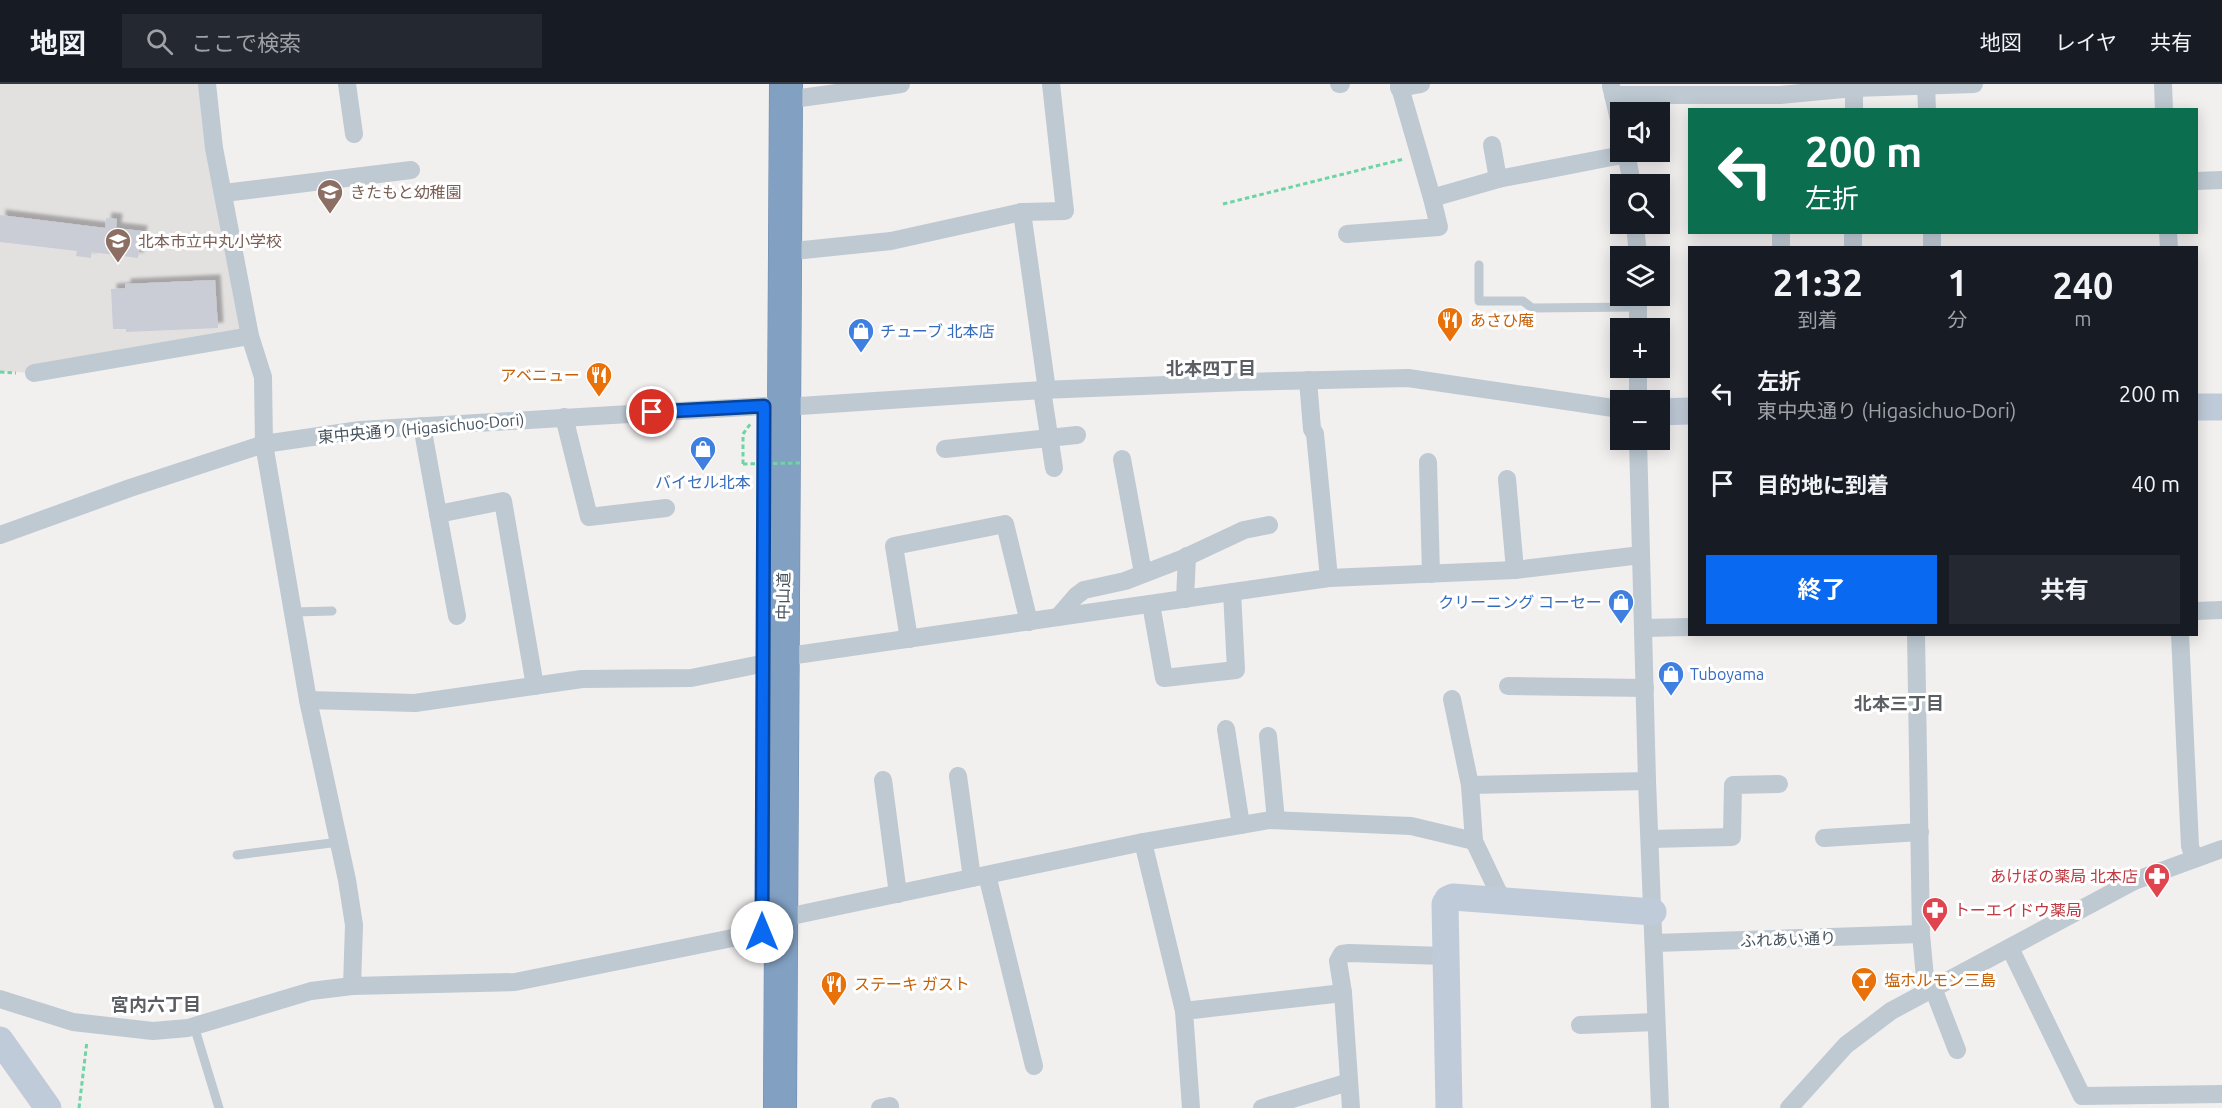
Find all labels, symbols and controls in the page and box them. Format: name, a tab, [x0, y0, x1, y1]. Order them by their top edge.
search box	[122, 14, 542, 68]
icon: search	[143, 25, 176, 58]
text: 地図	[30, 27, 86, 58]
text: ここで検索	[191, 30, 301, 55]
text: 地図	[1980, 30, 2022, 54]
text: レイヤ	[2055, 30, 2117, 54]
text: 共有	[2150, 30, 2192, 54]
map controls	[1610, 102, 1670, 450]
button: sound	[1610, 102, 1670, 162]
text: 200 m	[1805, 128, 1922, 175]
icon: left	[1706, 132, 1784, 210]
button: search	[1610, 174, 1670, 234]
school or university icon: きたもと幼稚園	[315, 177, 345, 215]
place label: きたもと幼稚園	[350, 183, 462, 201]
text: 左折	[1805, 183, 1859, 213]
school or university icon: 北本市立中丸小学校	[103, 226, 133, 264]
place label: 北本市立中丸小学校	[138, 232, 282, 250]
button: layers	[1610, 246, 1670, 306]
text: 21:32	[1773, 262, 1863, 303]
text: 1	[1947, 262, 1968, 303]
text: 240	[2052, 265, 2113, 306]
restaurant icon: あさひ庵	[1435, 305, 1465, 343]
text: m	[2074, 307, 2092, 330]
text: 到着	[1798, 308, 1838, 331]
text: 分	[1948, 308, 1968, 331]
place label: あさひ庵	[1470, 311, 1534, 329]
shop icon: チューブ 北本店	[846, 316, 876, 354]
button: +	[1610, 318, 1670, 378]
place label: チューブ 北本店	[880, 322, 995, 340]
district label: 北本四丁目	[1166, 358, 1256, 378]
restaurant icon: アベニュー	[584, 360, 614, 398]
place label: アベニュー	[500, 366, 580, 384]
text: 左折	[1757, 368, 1801, 393]
icon: left	[1706, 377, 1739, 410]
text: 200 m	[2119, 381, 2180, 406]
pin	[626, 386, 677, 437]
button: −	[1610, 390, 1670, 450]
icon: arrive	[635, 395, 668, 428]
text: 東中央通り (Higasichuo-Dori)	[1757, 399, 2016, 422]
street label: 東中央通り (Higasichuo-Dori)	[317, 410, 525, 447]
shop icon: バイセル北本	[688, 434, 718, 472]
icon: arrive	[1706, 467, 1739, 500]
text: 40 m	[2131, 471, 2180, 496]
text: 目的地に到着	[1757, 472, 1889, 497]
place label: バイセル北本	[655, 473, 751, 491]
button: 終了	[1706, 555, 1937, 624]
button: 共有	[1949, 555, 2180, 624]
street label: 中山道	[774, 572, 792, 620]
shop icon: クリーニング コーセー	[1606, 587, 1636, 625]
place label: クリーニング コーセー	[1438, 593, 1602, 611]
shop icon: Tuboyama	[1656, 659, 1686, 697]
place label: Tuboyama	[1690, 665, 1764, 683]
district label: 北本三丁目	[1854, 693, 1944, 713]
pharmacy icon: あけぼの薬局 北本店	[2142, 861, 2172, 899]
place label: あけぼの薬局 北本店	[1990, 867, 2138, 885]
pharmacy icon: トーエイドウ薬局	[1920, 895, 1950, 933]
position arrow	[730, 900, 794, 964]
place label: トーエイドウ薬局	[1954, 901, 2082, 919]
street label: ふれあい通り	[1740, 928, 1836, 950]
bar icon: 塩ホルモン三島	[1849, 965, 1879, 1003]
restaurant icon: ステーキ ガスト	[819, 969, 849, 1007]
place label: 塩ホルモン三島	[1884, 971, 1996, 989]
place label: ステーキ ガスト	[854, 975, 970, 993]
district label: 宮内六丁目	[111, 994, 201, 1014]

